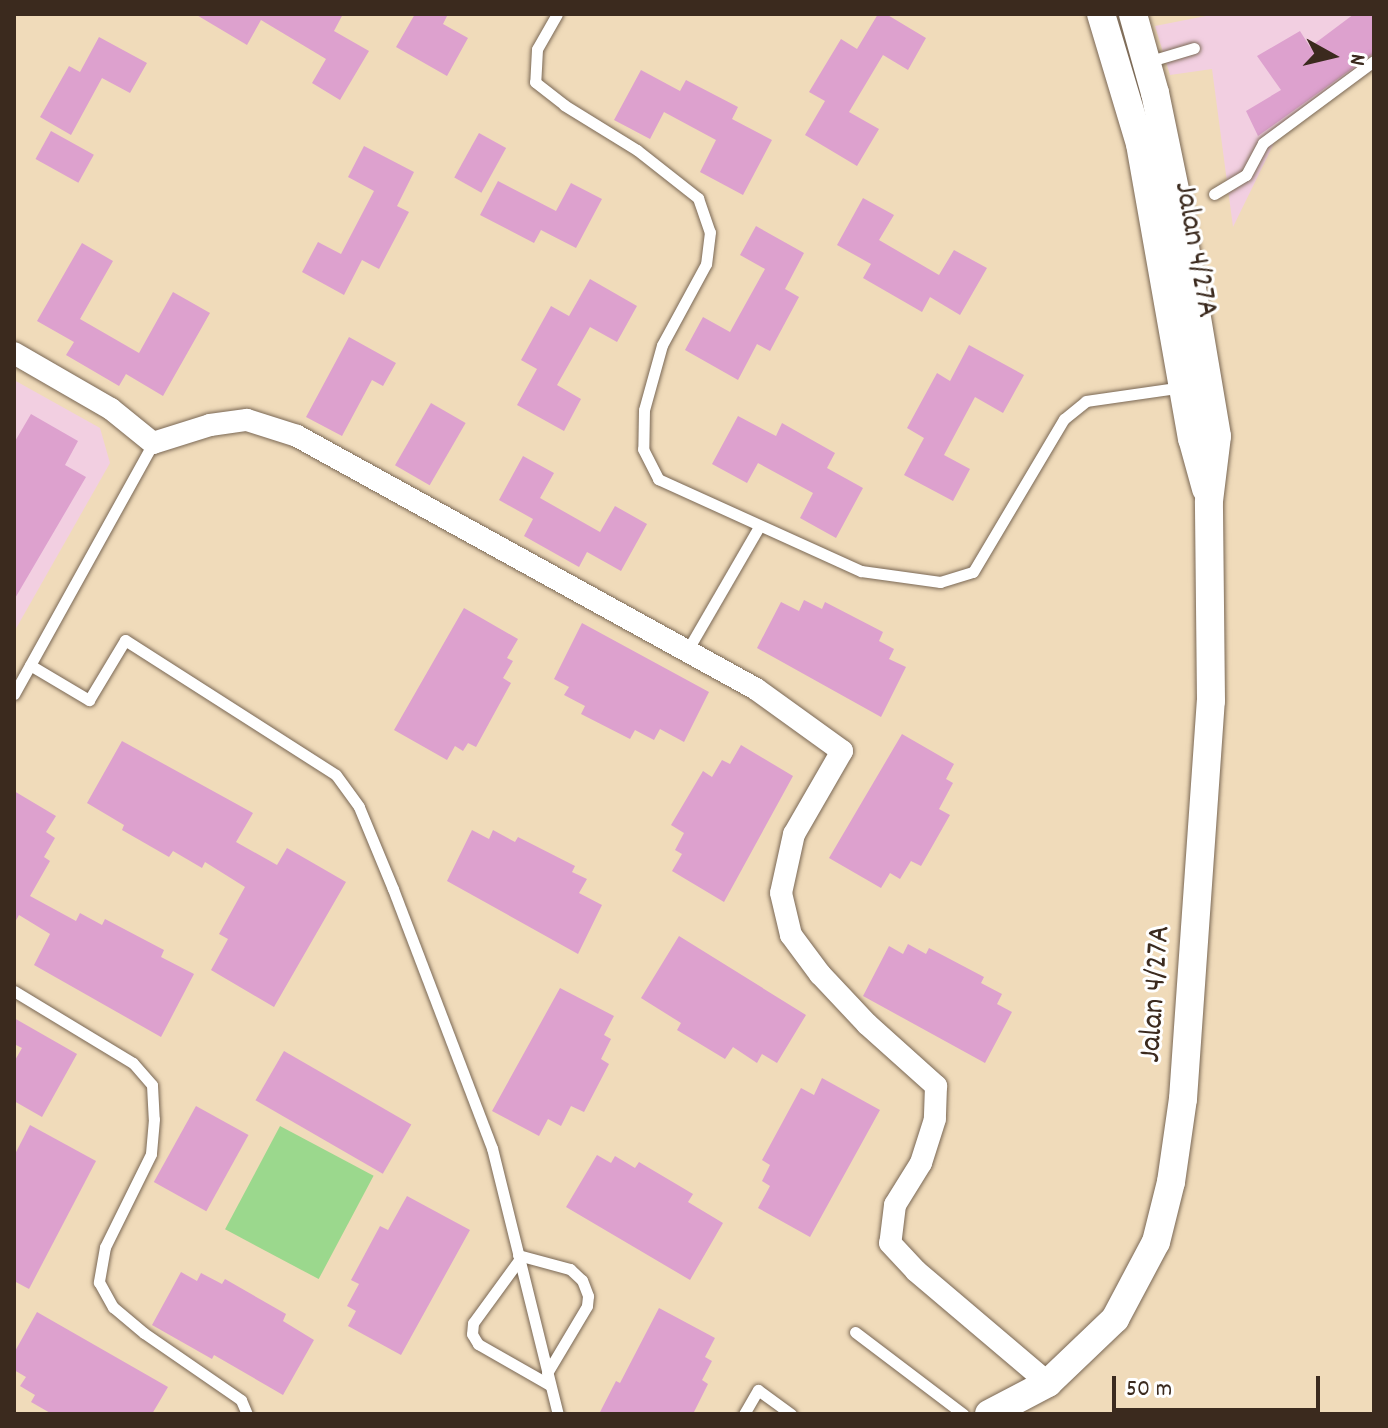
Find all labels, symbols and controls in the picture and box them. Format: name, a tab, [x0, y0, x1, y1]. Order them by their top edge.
north arrow	[1292, 16, 1372, 96]
text: N	[1340, 52, 1372, 67]
street label: Jalan 4/27A	[1163, 179, 1225, 321]
street label: Jalan 4/27A	[1133, 924, 1181, 1064]
scale bar	[1116, 1360, 1324, 1410]
text: 50 m	[1126, 1373, 1172, 1407]

